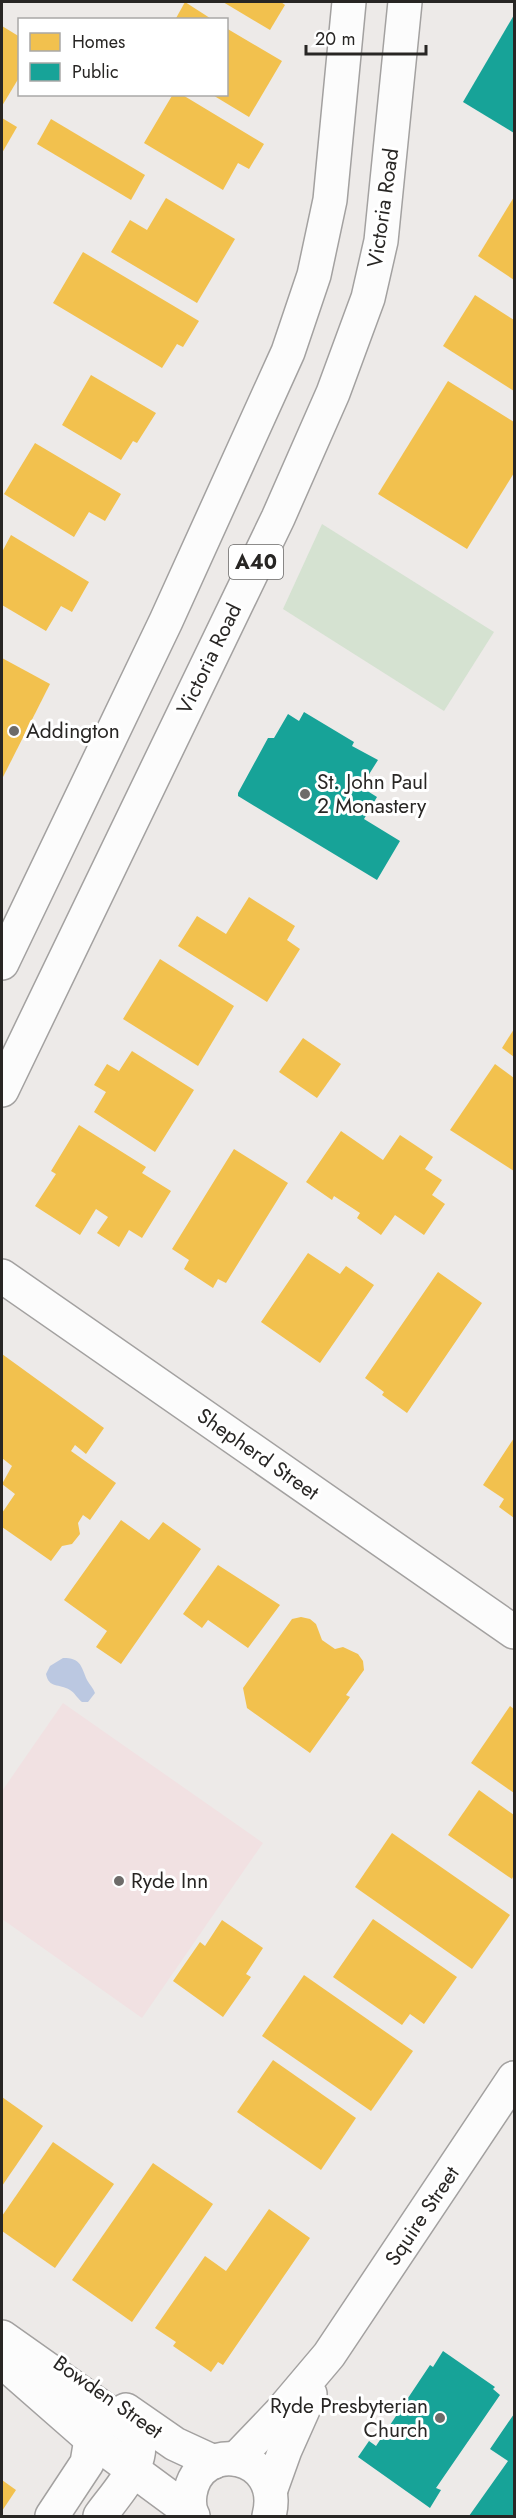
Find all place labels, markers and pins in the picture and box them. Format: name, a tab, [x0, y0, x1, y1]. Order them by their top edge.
place label: Addington	[26, 716, 120, 746]
marker: Addington	[7, 724, 21, 738]
place label: St. John Paul 2 Monastery	[317, 767, 428, 821]
marker: St. John Paul 2 Monastery	[298, 787, 312, 801]
place label: Ryde Inn	[131, 1866, 208, 1896]
marker: Ryde Inn	[112, 1874, 126, 1888]
place label: Ryde Presbyterian Church	[270, 2391, 428, 2445]
marker: Ryde Presbyterian Church	[433, 2411, 447, 2425]

